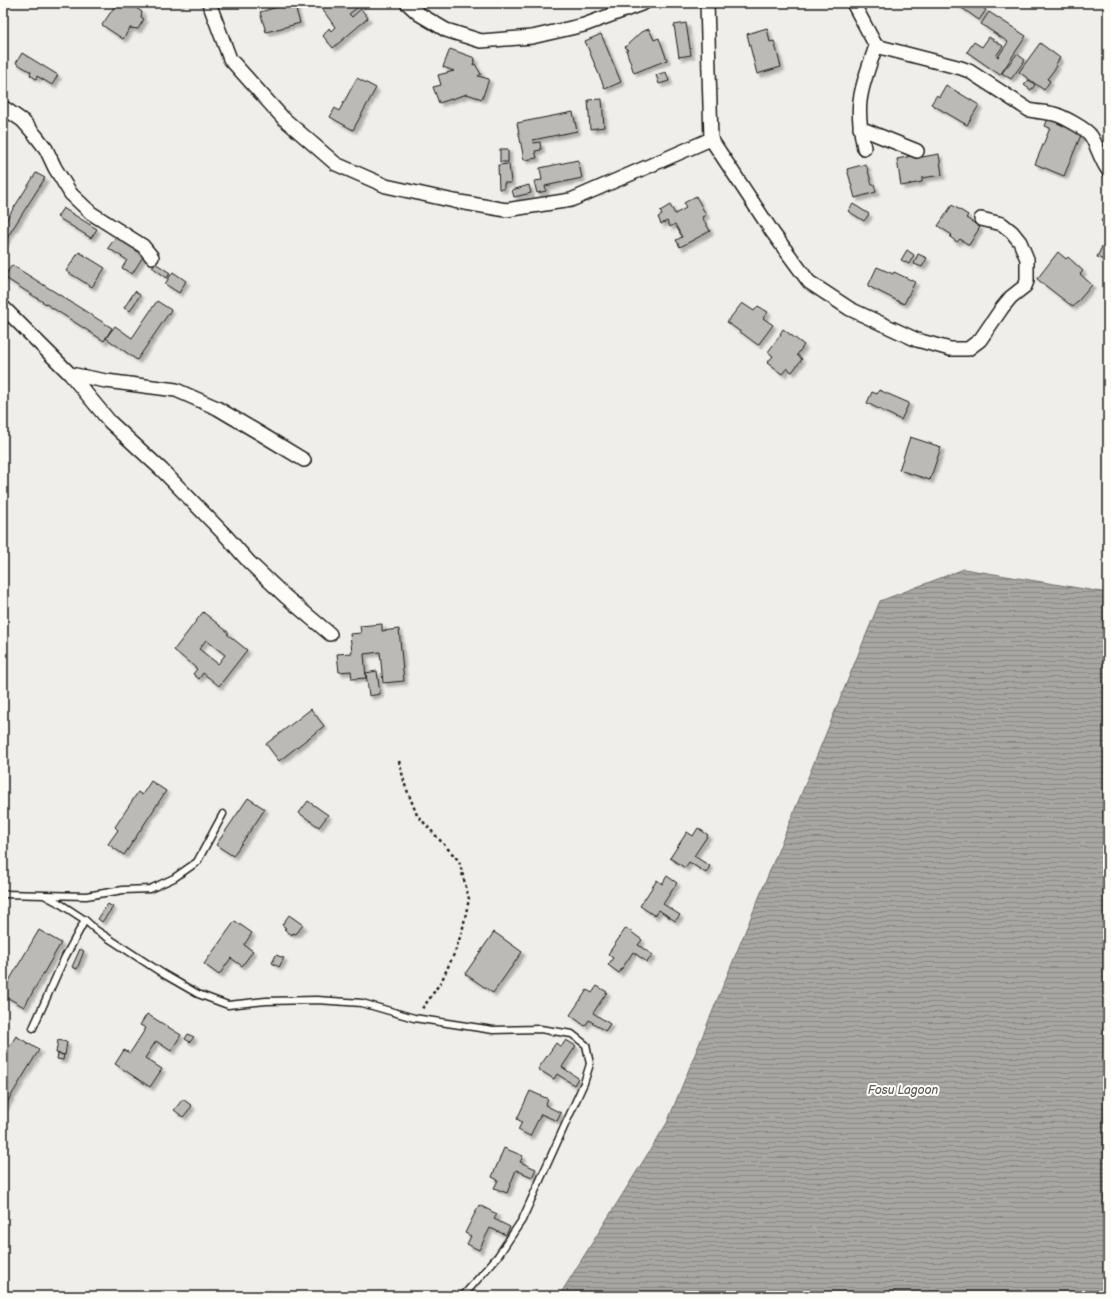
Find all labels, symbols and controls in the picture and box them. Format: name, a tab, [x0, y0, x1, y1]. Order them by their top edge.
water label: Fosu Lagoon	[868, 1083, 939, 1098]

